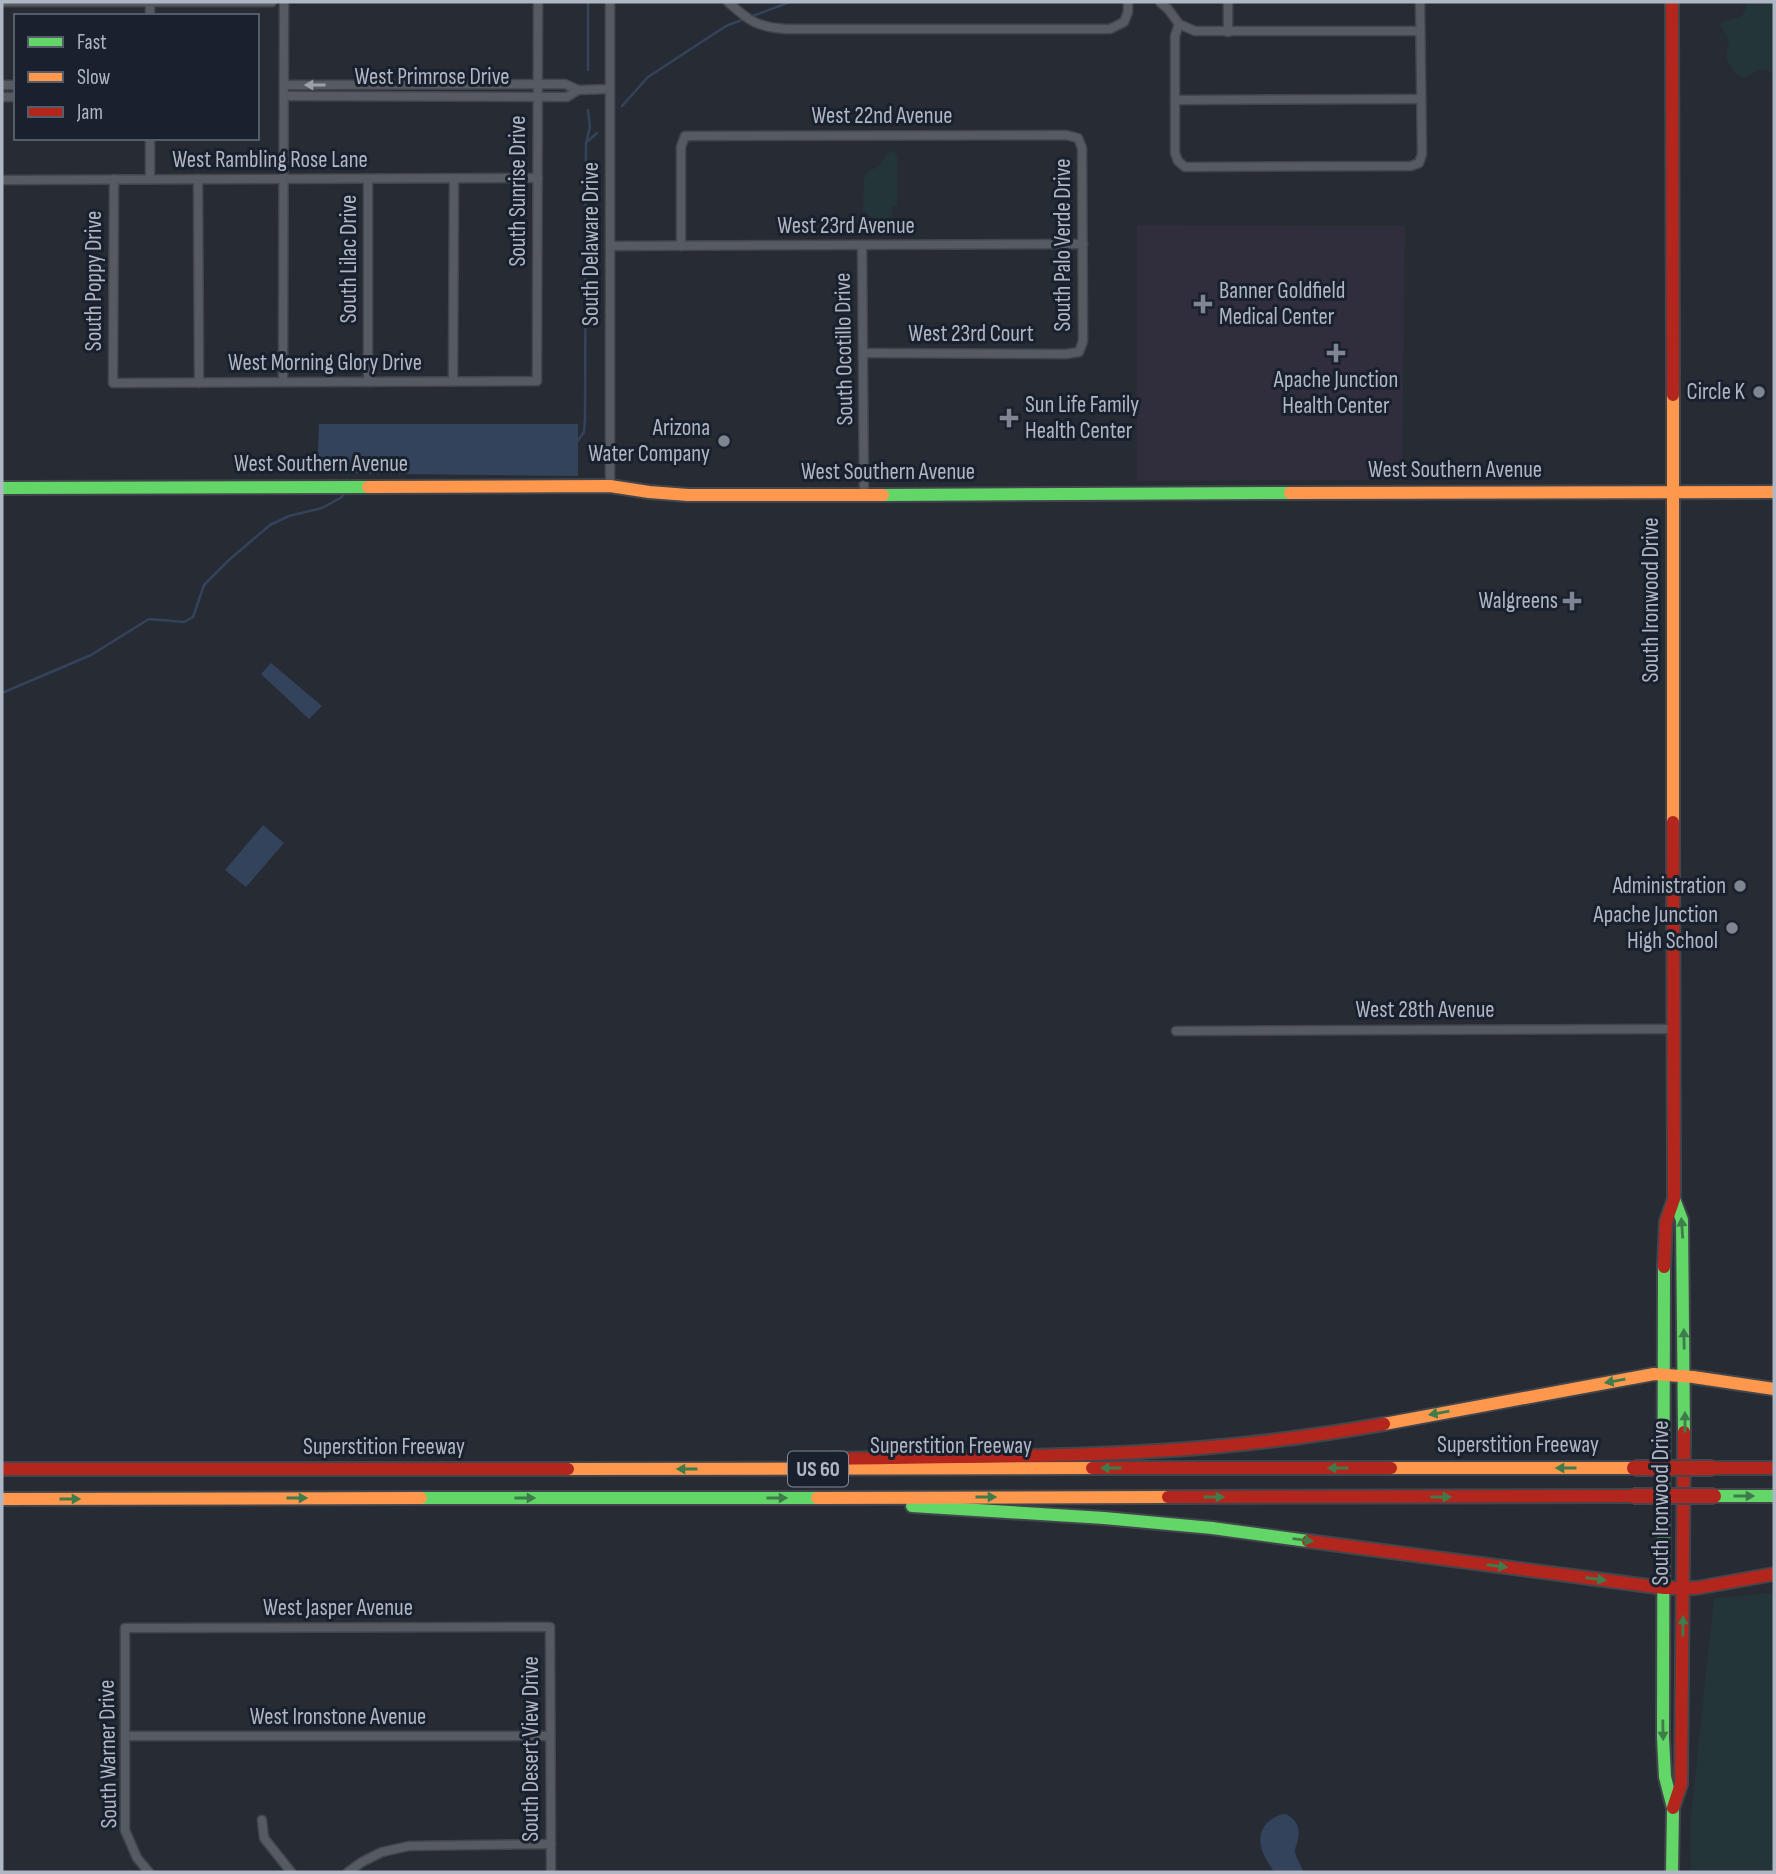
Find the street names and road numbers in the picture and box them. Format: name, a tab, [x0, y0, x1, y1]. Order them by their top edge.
street label: West Primrose Drive	[354, 63, 510, 91]
street label: West 22nd Avenue	[811, 102, 953, 130]
street label: South Sunrise Drive	[504, 115, 532, 267]
street label: West Rambling Rose Lane	[172, 146, 368, 174]
street label: South Palo Verde Drive	[1049, 158, 1077, 332]
street label: South Delaware Drive	[577, 162, 605, 326]
street label: South Lilac Drive	[335, 195, 363, 323]
street label: South Poppy Drive	[80, 211, 108, 351]
street label: West 23rd Avenue	[777, 212, 915, 240]
street label: South Ocotillo Drive	[829, 272, 859, 426]
street label: West 23rd Court	[908, 320, 1034, 348]
street label: West Morning Glory Drive	[228, 349, 422, 377]
street label: West Southern Avenue	[234, 450, 408, 478]
street label: West Southern Avenue	[1368, 456, 1542, 484]
street label: West Southern Avenue	[801, 458, 975, 486]
street label: South Ironwood Drive	[1637, 517, 1665, 683]
street label: West 28th Avenue	[1355, 996, 1495, 1024]
street label: South Ironwood Drive	[1647, 1420, 1675, 1586]
street label: Superstition Freeway	[1437, 1431, 1599, 1459]
street label: Superstition Freeway	[870, 1432, 1032, 1460]
street label: Superstition Freeway	[303, 1433, 465, 1461]
road number: US 60	[788, 1452, 848, 1486]
street label: West Jasper Avenue	[263, 1594, 413, 1622]
street label: South Desert View Drive	[517, 1656, 545, 1842]
street label: South Warner Drive	[93, 1679, 123, 1829]
street label: West Ironstone Avenue	[250, 1703, 426, 1731]

